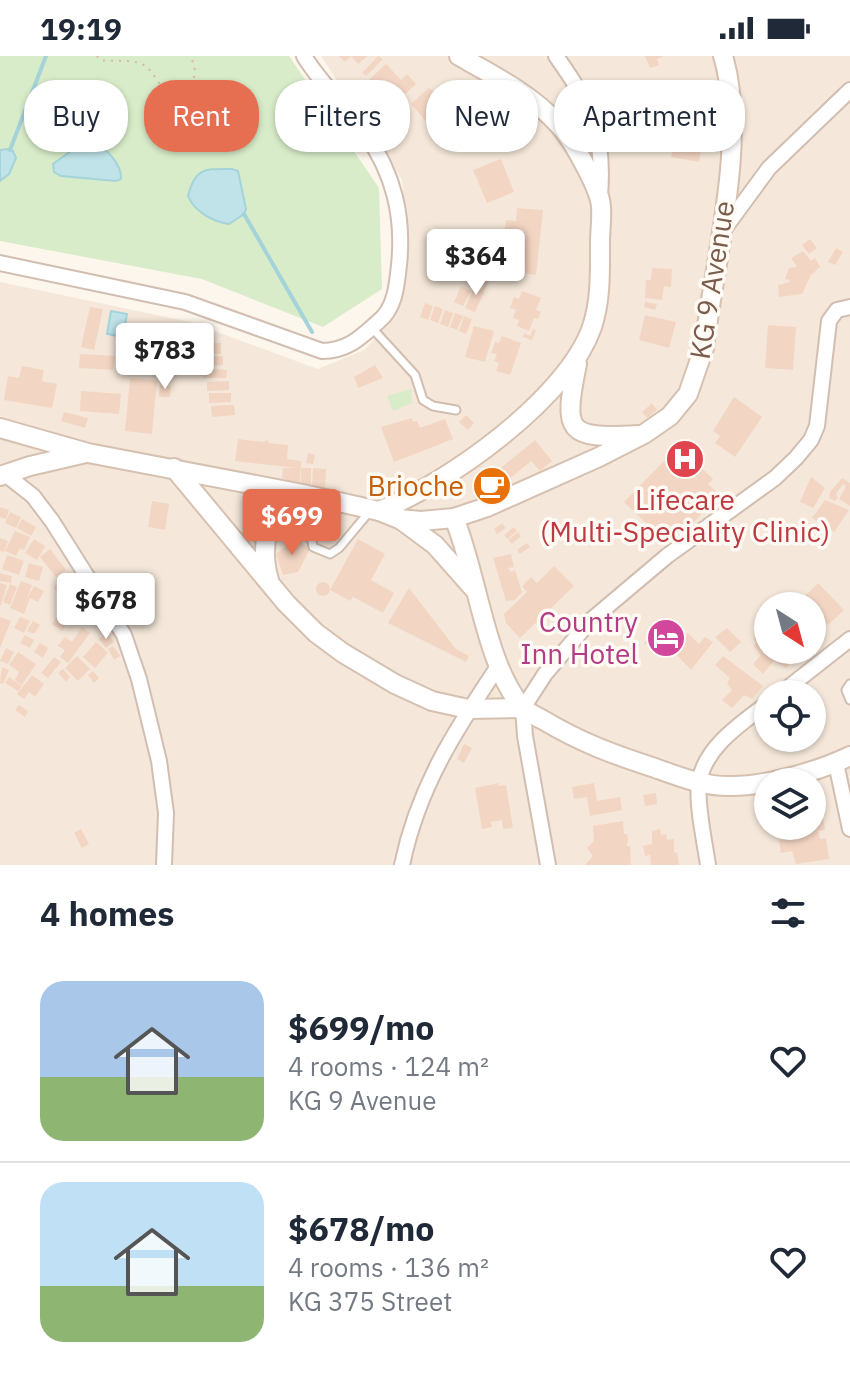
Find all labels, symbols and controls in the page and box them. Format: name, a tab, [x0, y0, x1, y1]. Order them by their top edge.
text: 19:19	[40, 9, 122, 48]
chip: Buy	[24, 80, 128, 152]
chip: Rent	[144, 80, 259, 152]
chip: Filters	[275, 80, 410, 152]
chip: New	[426, 80, 538, 152]
chip: Apartment	[554, 80, 745, 152]
street label: KG 9 Avenue	[681, 198, 742, 362]
pin: $364	[429, 229, 523, 297]
text: $364	[445, 238, 507, 272]
pin: $783	[118, 323, 212, 391]
text: $783	[134, 332, 196, 366]
hospital icon: Lifecare (Multi-Speciality Clinic)	[664, 438, 706, 480]
cafe icon: Brioche	[471, 465, 513, 507]
place label: Brioche	[367, 467, 464, 504]
place label: Lifecare (Multi-Speciality Clinic)	[540, 481, 830, 550]
pin: $699	[245, 489, 339, 557]
text: $699	[261, 498, 323, 532]
pin: $678	[59, 573, 153, 641]
text: $678	[75, 582, 137, 616]
north arrow	[754, 592, 826, 664]
map controls	[754, 592, 826, 840]
place label: Country Inn Hotel	[520, 603, 638, 672]
hotel icon: Country Inn Hotel	[645, 617, 687, 659]
button: locate	[754, 680, 826, 752]
button: layers	[754, 768, 826, 840]
text: 4 homes	[40, 891, 175, 935]
icon: filters	[766, 891, 810, 935]
text: $699/mo	[288, 1005, 435, 1049]
icon: home	[104, 1013, 200, 1109]
icon: heart	[766, 1039, 810, 1083]
text: 4 rooms · 124 m²	[288, 1049, 489, 1083]
text: KG 9 Avenue	[288, 1083, 437, 1117]
text: $678/mo	[288, 1206, 435, 1250]
icon: home	[104, 1214, 200, 1310]
icon: heart	[766, 1240, 810, 1284]
text: 4 rooms · 136 m²	[288, 1250, 489, 1284]
text: KG 375 Street	[288, 1284, 452, 1318]

